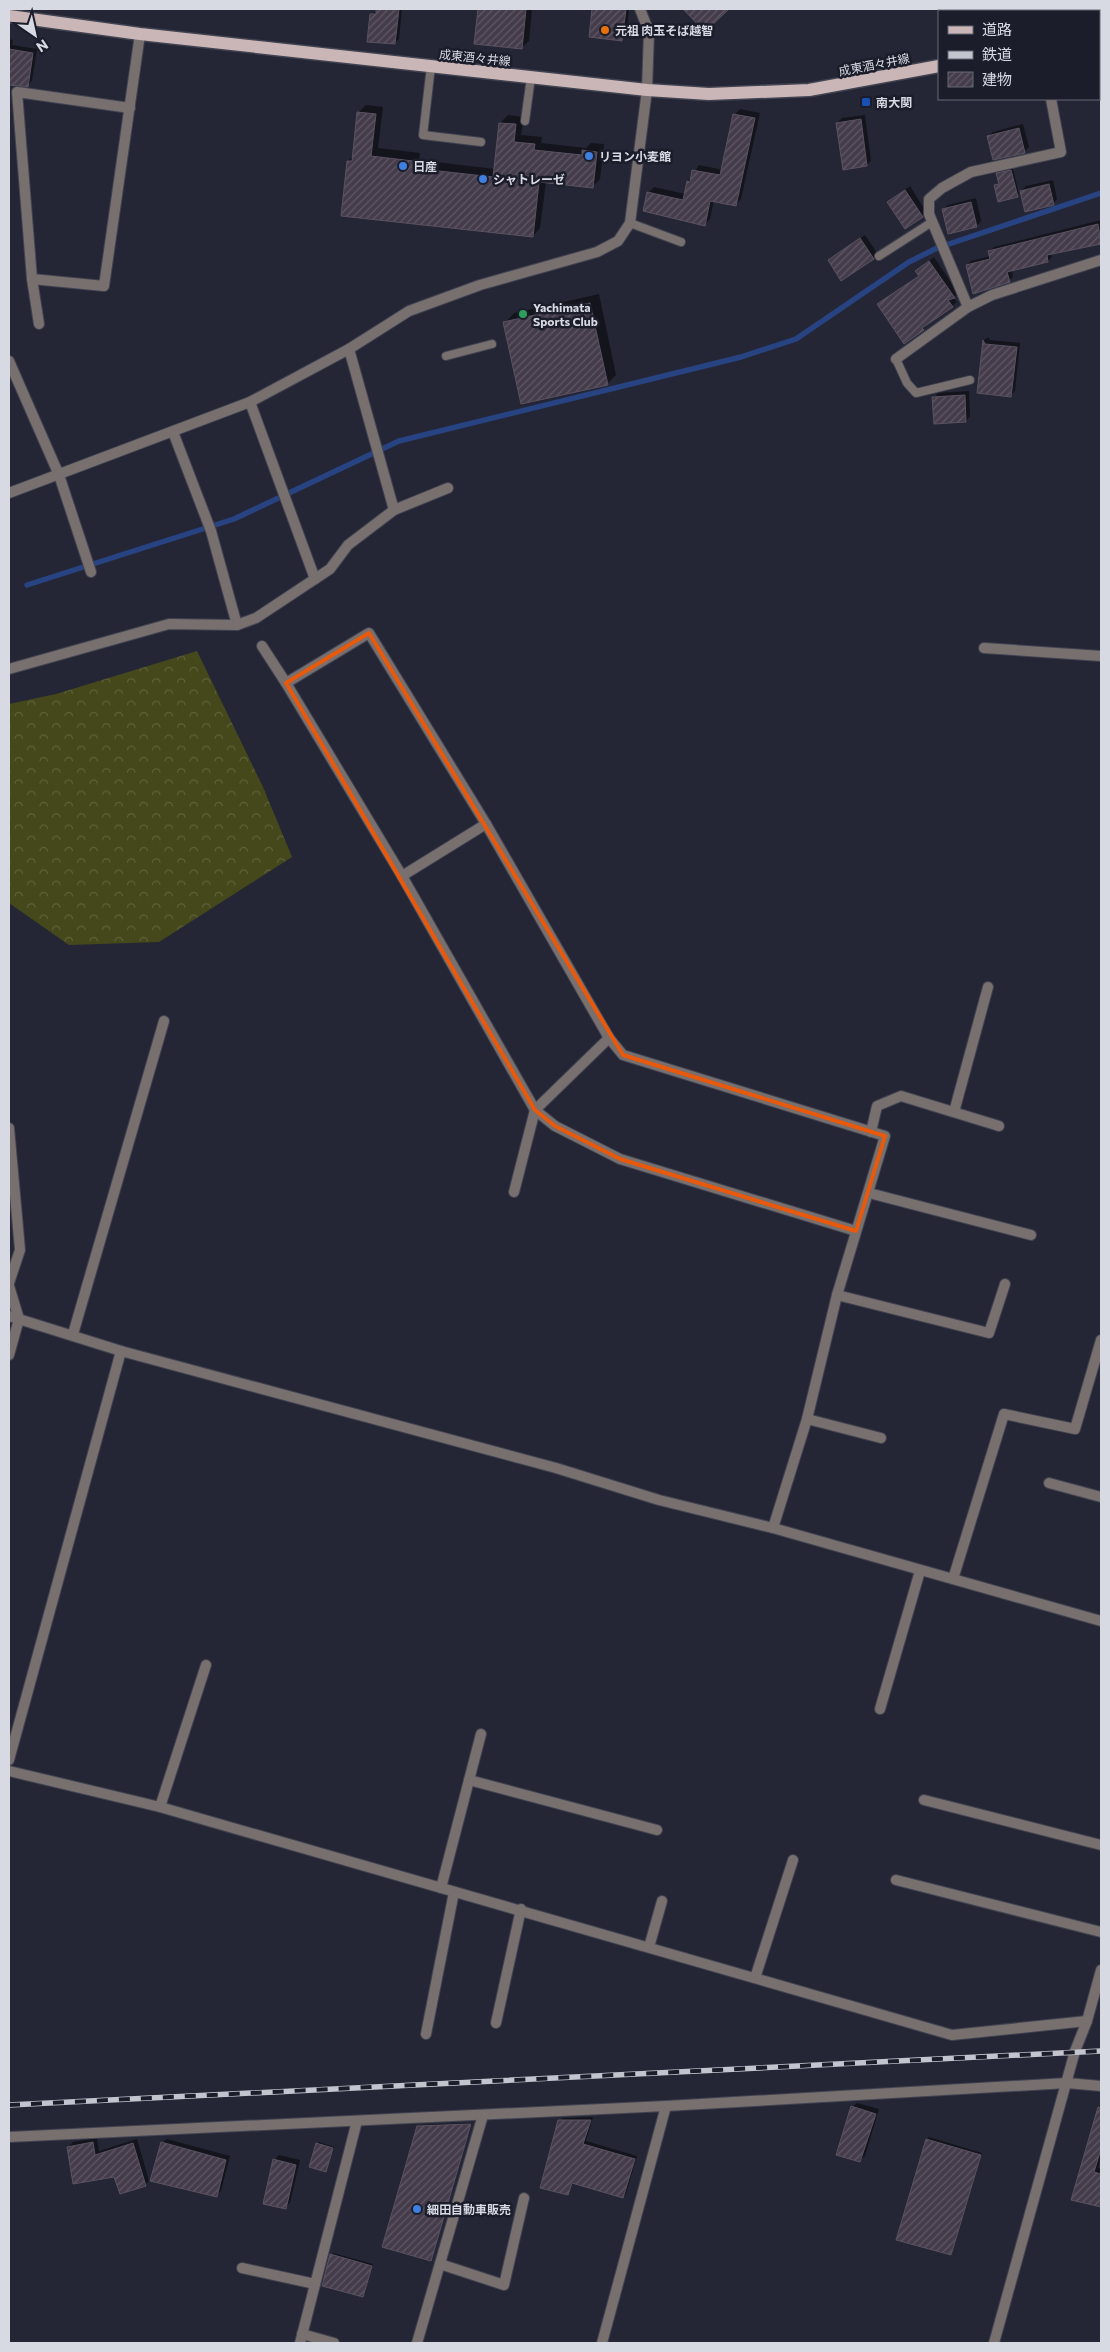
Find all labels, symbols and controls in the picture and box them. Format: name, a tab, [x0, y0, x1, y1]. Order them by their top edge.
north arrow	[10, 10, 60, 60]
legend	[938, 10, 1100, 100]
text: 道路	[982, 20, 1012, 38]
place label: 元祖 肉玉そば越智	[615, 23, 713, 37]
marker: 元祖 肉玉そば越智	[599, 24, 611, 36]
text: N	[33, 36, 52, 56]
text: 鉄道	[982, 45, 1012, 63]
street label: 成東酒々井線	[438, 46, 512, 68]
street label: 成東酒々井線	[837, 50, 911, 78]
text: 建物	[982, 70, 1012, 88]
place label: 南大関	[876, 95, 912, 109]
marker: 南大関	[860, 96, 872, 108]
place label: リヨン小麦館	[599, 149, 671, 163]
marker: リヨン小麦館	[583, 150, 595, 162]
place label: 日産	[413, 159, 437, 173]
marker: 日産	[397, 160, 409, 172]
place label: シャトレーゼ	[493, 172, 565, 186]
marker: シャトレーゼ	[477, 173, 489, 185]
place label: Yachimata Sports Club	[533, 300, 598, 328]
marker: Yachimata Sports Club	[517, 308, 529, 320]
place label: 細田自動車販売	[427, 2202, 511, 2216]
marker: 細田自動車販売	[411, 2203, 423, 2215]

